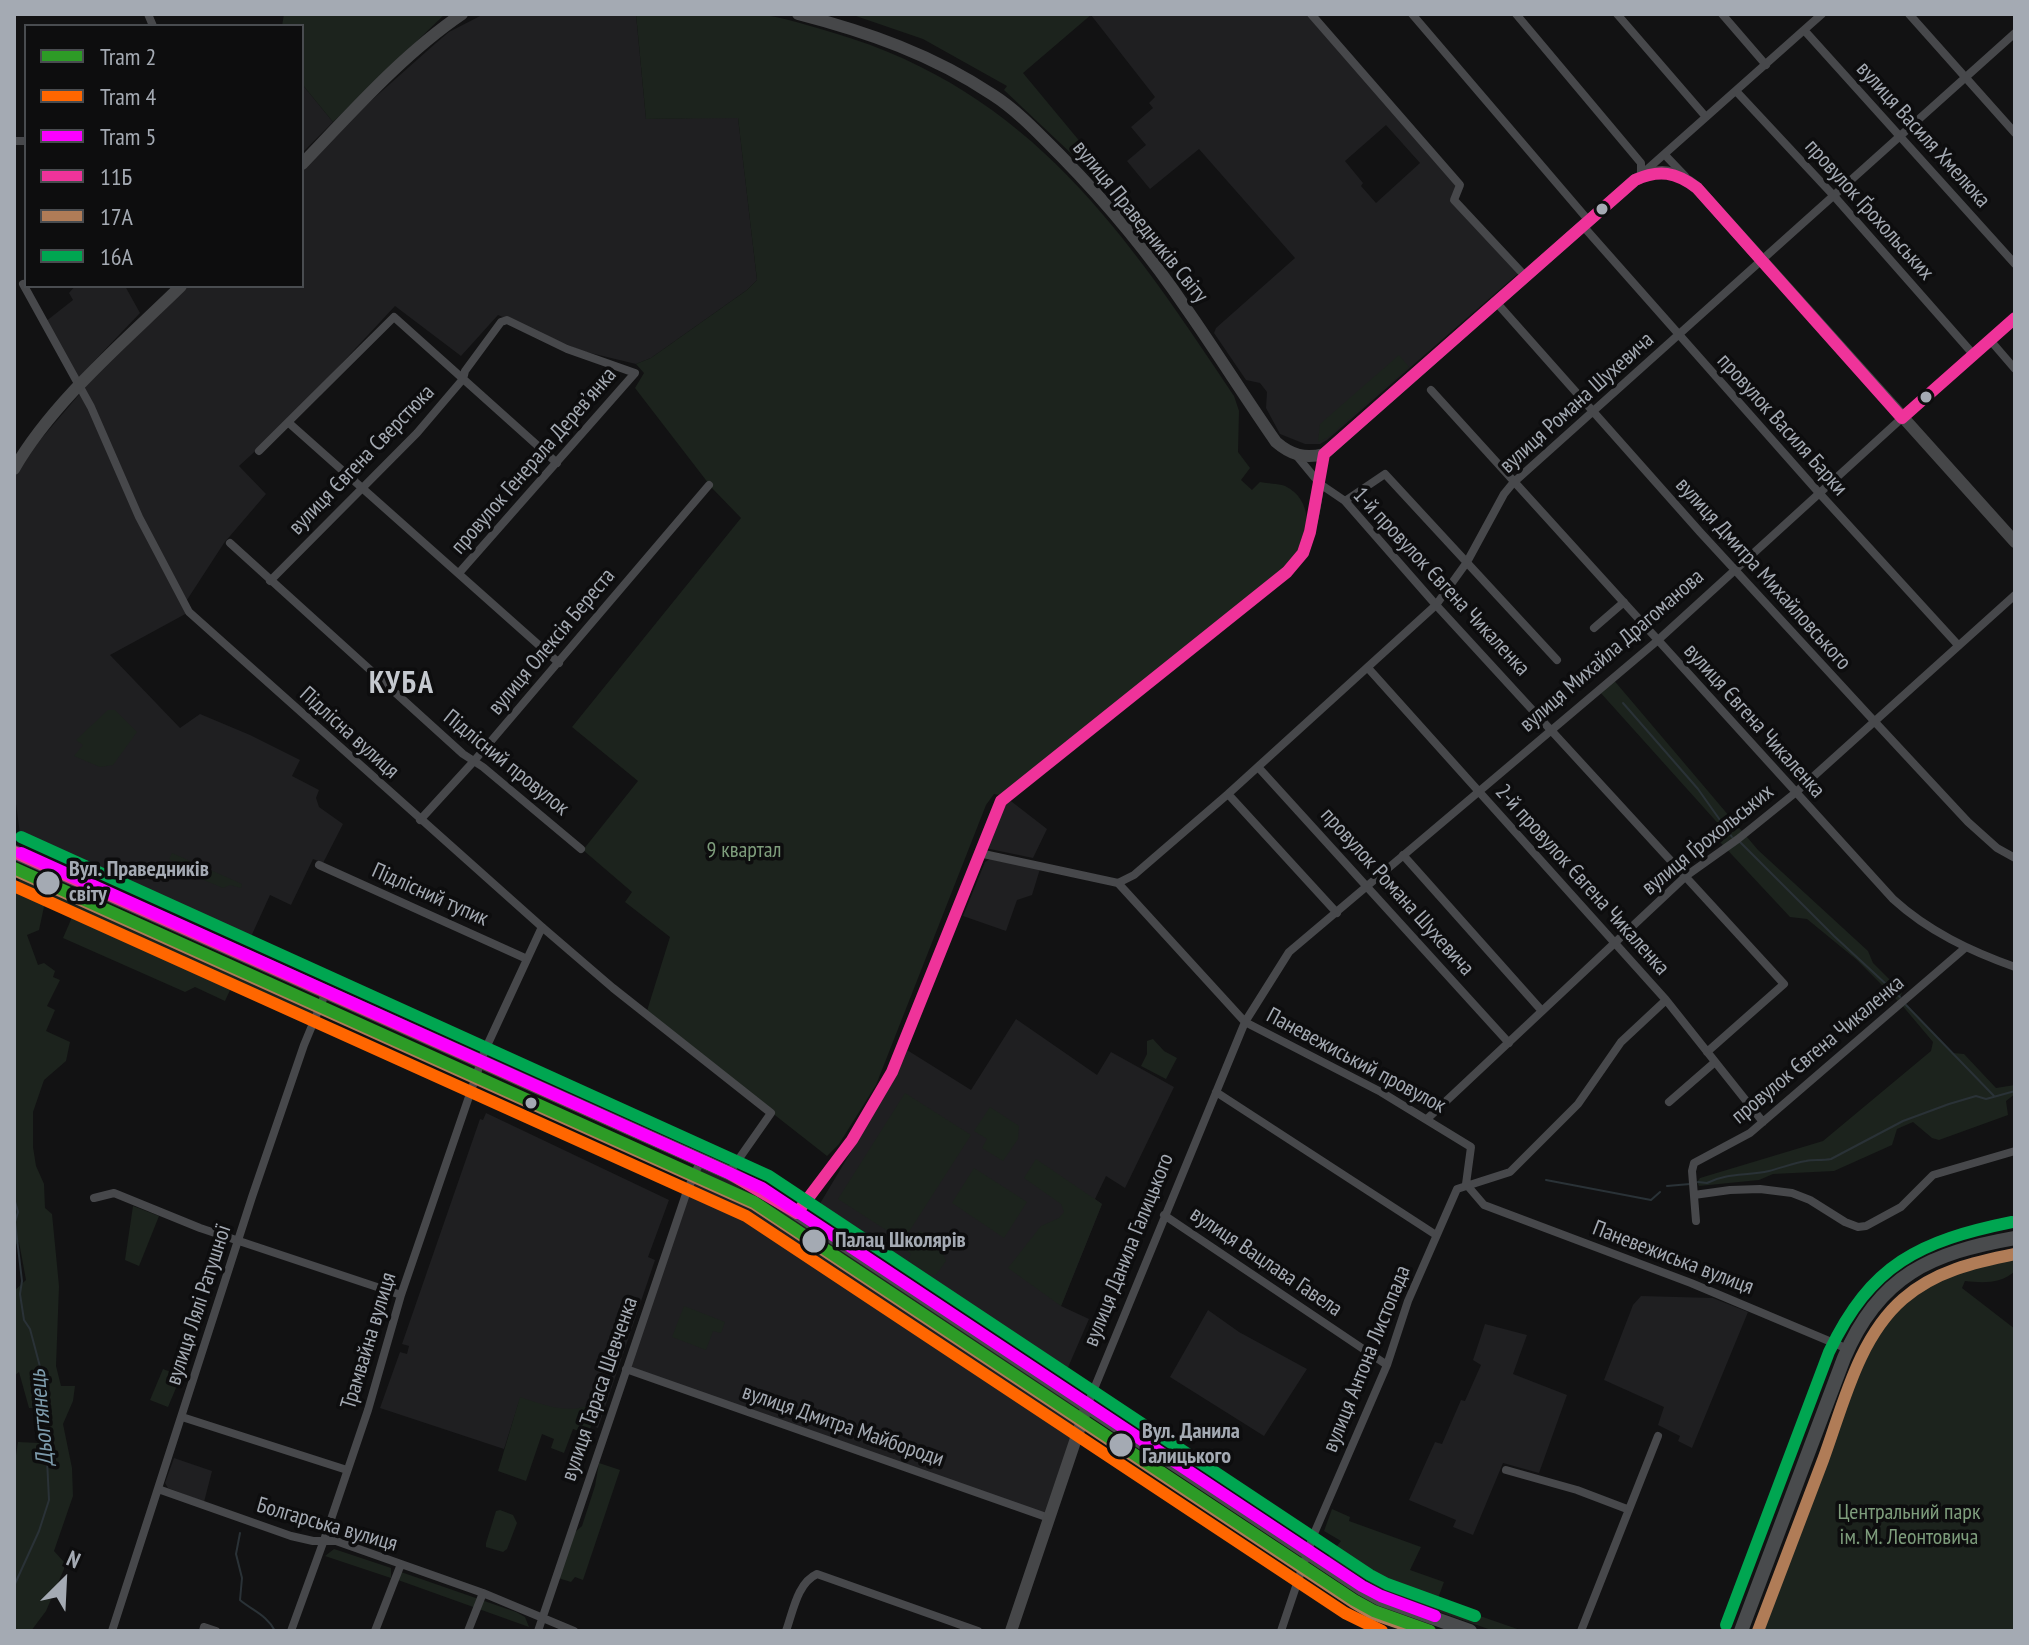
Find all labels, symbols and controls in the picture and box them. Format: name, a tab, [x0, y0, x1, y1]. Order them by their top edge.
legend	[24, 24, 304, 288]
text: Tram 2	[100, 41, 156, 72]
street label: вулиця Василя Хмелюка	[1850, 57, 1996, 213]
text: Tram 4	[100, 81, 156, 112]
text: Tram 5	[100, 121, 156, 152]
street label: провулок Ґрохольських	[1799, 134, 1939, 286]
street label: вулиця Праведників Світу	[1067, 136, 1213, 308]
text: 11Б	[100, 161, 132, 192]
text: 17А	[100, 201, 133, 232]
unlabelled marker	[1594, 201, 1610, 217]
text: 16А	[100, 241, 133, 272]
street label: вулиця Романа Шухевича	[1495, 327, 1659, 479]
street label: провулок Василя Барки	[1711, 348, 1853, 502]
street label: провулок Генерала Деревʼянка	[446, 362, 622, 560]
street label: вулиця Євгена Сверстюка	[284, 380, 440, 540]
unlabelled marker	[1918, 389, 1934, 405]
street label: вулиця Дмитра Михайловського	[1670, 472, 1856, 676]
street label: 1-й провулок Євгена Чикаленка	[1347, 482, 1535, 682]
street label: вулиця Олексія Береста	[483, 563, 621, 721]
street label: вулиця Михайла Драгоманова	[1515, 564, 1709, 738]
street label: вулиця Євгена Чикаленка	[1678, 638, 1830, 804]
district label: КУБА	[369, 666, 435, 702]
street label: Підлісна вулиця	[294, 681, 404, 785]
street label: Підлісний провулок	[438, 704, 574, 822]
street label: 2-й провулок Євгена Чикаленка	[1489, 779, 1675, 981]
street label: вулиця Ґрохольських	[1637, 779, 1779, 901]
street label: провулок Романа Шухевича	[1315, 803, 1479, 981]
park label: 9 квартал	[707, 838, 781, 864]
place label: Вул. Праведників світу	[69, 857, 209, 908]
street label: Підлісний тупик	[368, 858, 492, 932]
marker: Вул. Праведників світу	[34, 869, 62, 897]
street label: провулок Євгена Чикаленка	[1726, 970, 1910, 1130]
street label: Паневежиський провулок	[1262, 1003, 1450, 1119]
unlabelled marker	[523, 1095, 539, 1111]
street label: вулиця Данила Галицького	[1078, 1150, 1180, 1350]
street label: вулиця Вацлава Гавела	[1185, 1201, 1347, 1323]
street label: Паневежиська вулиця	[1589, 1215, 1757, 1301]
street label: вулиця Лялі Ратушної	[161, 1222, 237, 1388]
marker: Палац Школярів	[800, 1227, 828, 1255]
place label: Палац Школярів	[835, 1228, 966, 1254]
street label: вулиця Антона Листопада	[1318, 1262, 1416, 1456]
street label: Трамвайна вулиця	[336, 1269, 402, 1413]
street label: вулиця Тараса Шевченка	[556, 1294, 644, 1484]
water label: Дьогтянець	[23, 1369, 61, 1467]
street label: вулиця Дмитра Майбороди	[739, 1379, 947, 1473]
place label: Вул. Данила Галицького	[1142, 1419, 1240, 1470]
marker: Вул. Данила Галицького	[1107, 1431, 1135, 1459]
street label: Болгарська вулиця	[254, 1492, 400, 1558]
park label: Центральний парк ім. М. Леонтовича	[1838, 1500, 1980, 1552]
north arrow	[24, 1541, 104, 1621]
text: N	[63, 1544, 85, 1574]

